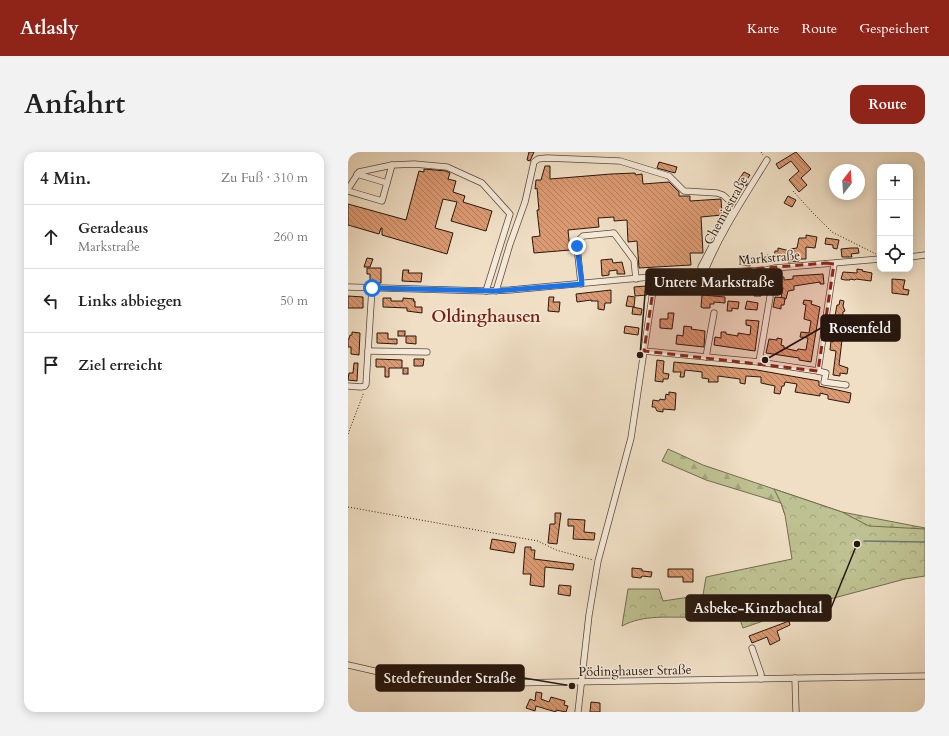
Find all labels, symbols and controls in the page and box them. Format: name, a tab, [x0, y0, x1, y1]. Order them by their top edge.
text: Atlasly	[20, 15, 79, 41]
text: Karte	[747, 19, 779, 38]
text: Route	[801, 19, 837, 38]
text: Gespeichert	[859, 19, 929, 38]
text: Anfahrt	[24, 85, 125, 123]
button: Route	[850, 85, 925, 124]
north arrow	[829, 164, 865, 200]
map controls	[877, 164, 913, 272]
button: +	[877, 164, 913, 200]
text: 4 Min.	[40, 167, 91, 190]
text: Zu Fuß · 310 m	[221, 169, 308, 187]
street label: Chemiestraße	[700, 173, 752, 248]
button: −	[877, 200, 913, 236]
text: Geradeaus	[78, 218, 148, 238]
icon: ahead	[40, 226, 62, 248]
text: 260 m	[274, 228, 308, 246]
button: locate	[877, 236, 913, 272]
route end	[568, 237, 586, 255]
text: Markstraße	[78, 238, 140, 256]
street label: Markstraße	[737, 246, 801, 270]
callout: Untere Markstraße	[646, 269, 782, 295]
text: Untere Markstraße	[654, 273, 774, 292]
route start	[363, 279, 381, 297]
icon: left	[40, 290, 62, 312]
text: Links abbiegen	[78, 291, 182, 311]
text: 50 m	[280, 292, 308, 310]
district label: Oldinghausen	[431, 305, 541, 328]
callout: Rosenfeld	[821, 315, 900, 341]
text: Rosenfeld	[829, 319, 891, 338]
icon: arrive	[40, 354, 62, 376]
text: Ziel erreicht	[78, 355, 162, 375]
callout: Asbeke-Kinzbachtal	[686, 595, 831, 621]
text: Asbeke-Kinzbachtal	[693, 599, 823, 618]
street label: Pödinghauser Straße	[578, 661, 692, 681]
callout: Stedefreunder Straße	[376, 665, 524, 691]
text: Stedefreunder Straße	[384, 669, 516, 688]

